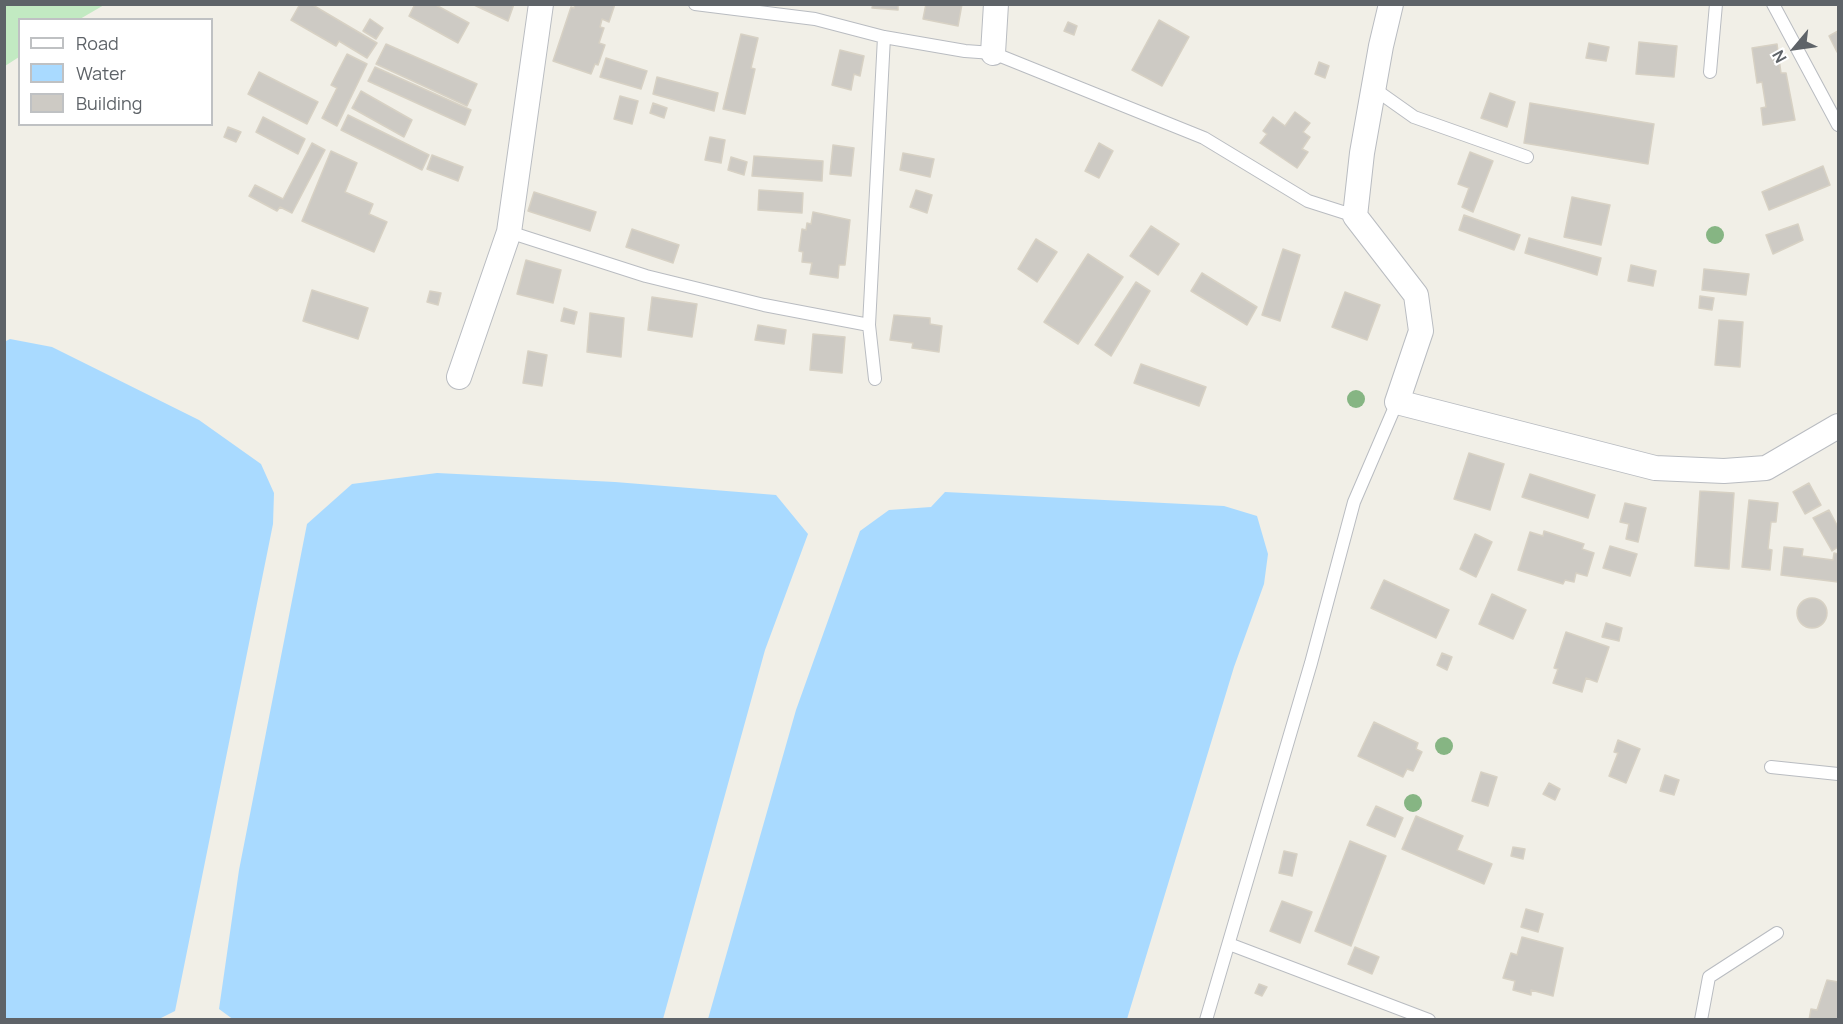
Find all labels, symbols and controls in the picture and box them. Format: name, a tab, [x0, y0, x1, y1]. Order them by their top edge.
legend	[18, 18, 213, 126]
north arrow	[1765, 18, 1825, 78]
text: Road	[76, 31, 119, 55]
text: N	[1767, 46, 1792, 67]
text: Water	[76, 61, 126, 85]
text: Building	[76, 91, 142, 115]

